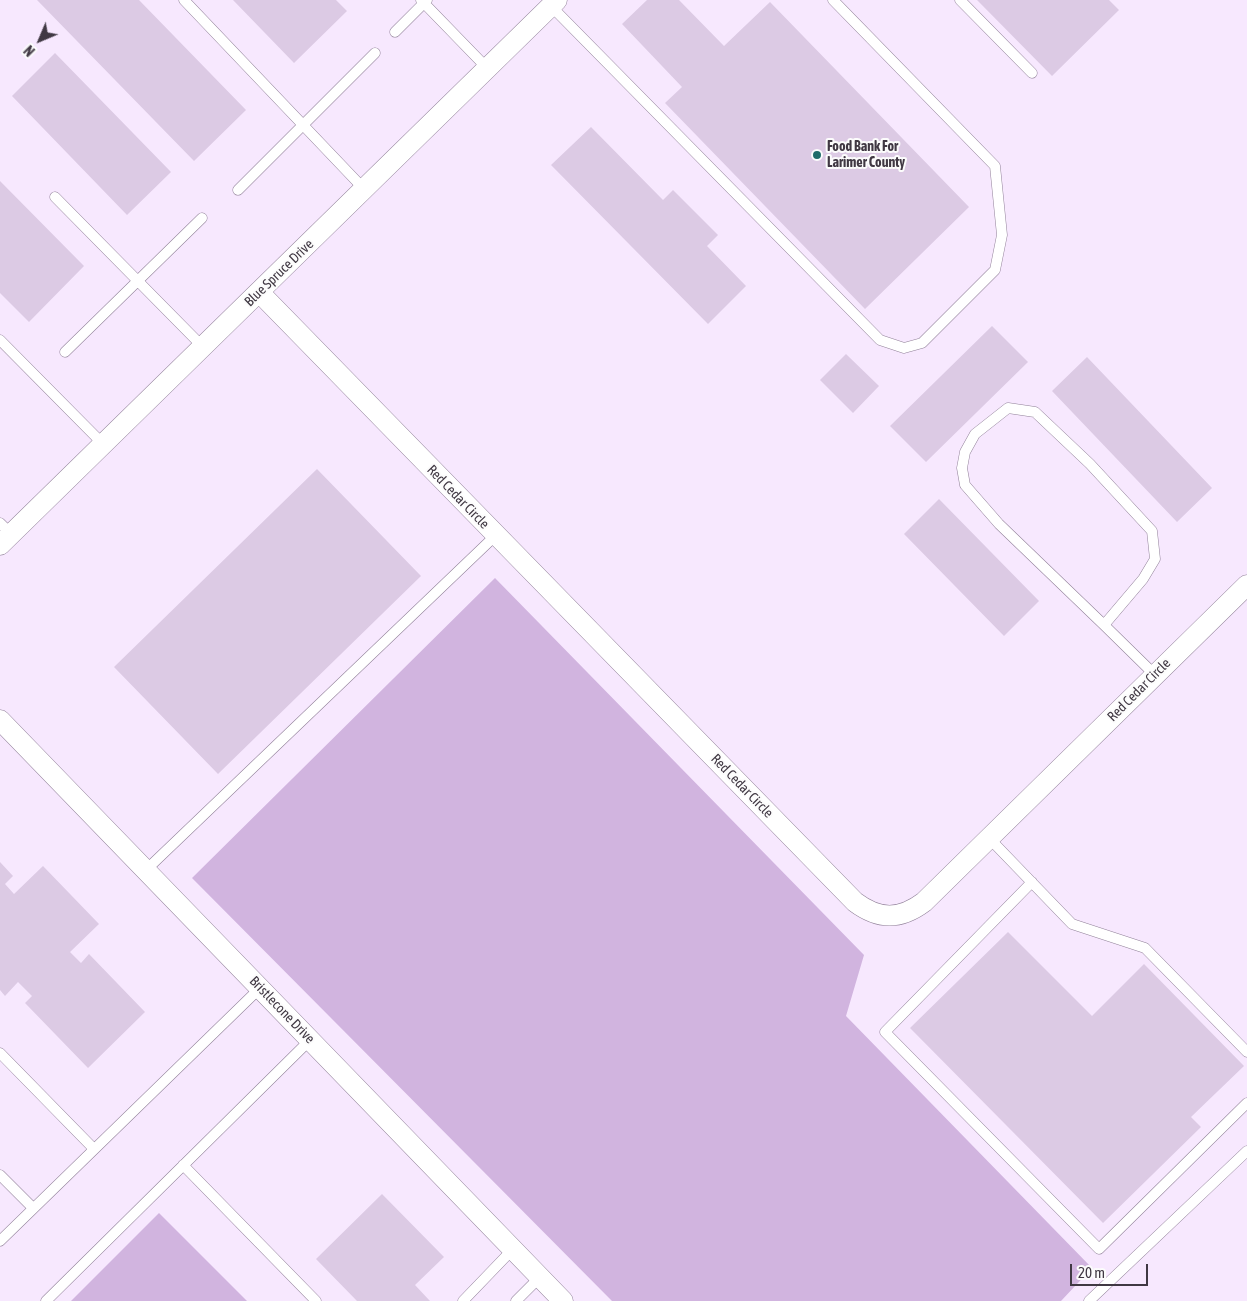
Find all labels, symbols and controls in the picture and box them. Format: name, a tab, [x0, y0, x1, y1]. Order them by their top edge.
north arrow	[15, 15, 65, 65]
text: N	[21, 42, 38, 59]
place label: Food Bank For Larimer County	[827, 139, 905, 172]
marker: Food Bank For Larimer County	[811, 149, 823, 161]
street label: Blue Spruce Drive	[241, 236, 317, 310]
street label: Red Cedar Circle	[423, 462, 493, 532]
street label: Red Cedar Circle	[1104, 655, 1174, 725]
street label: Red Cedar Circle	[707, 751, 777, 821]
street label: Bristlecone Drive	[246, 973, 318, 1047]
scale bar	[1072, 1254, 1150, 1286]
text: 20 m	[1078, 1264, 1105, 1281]

